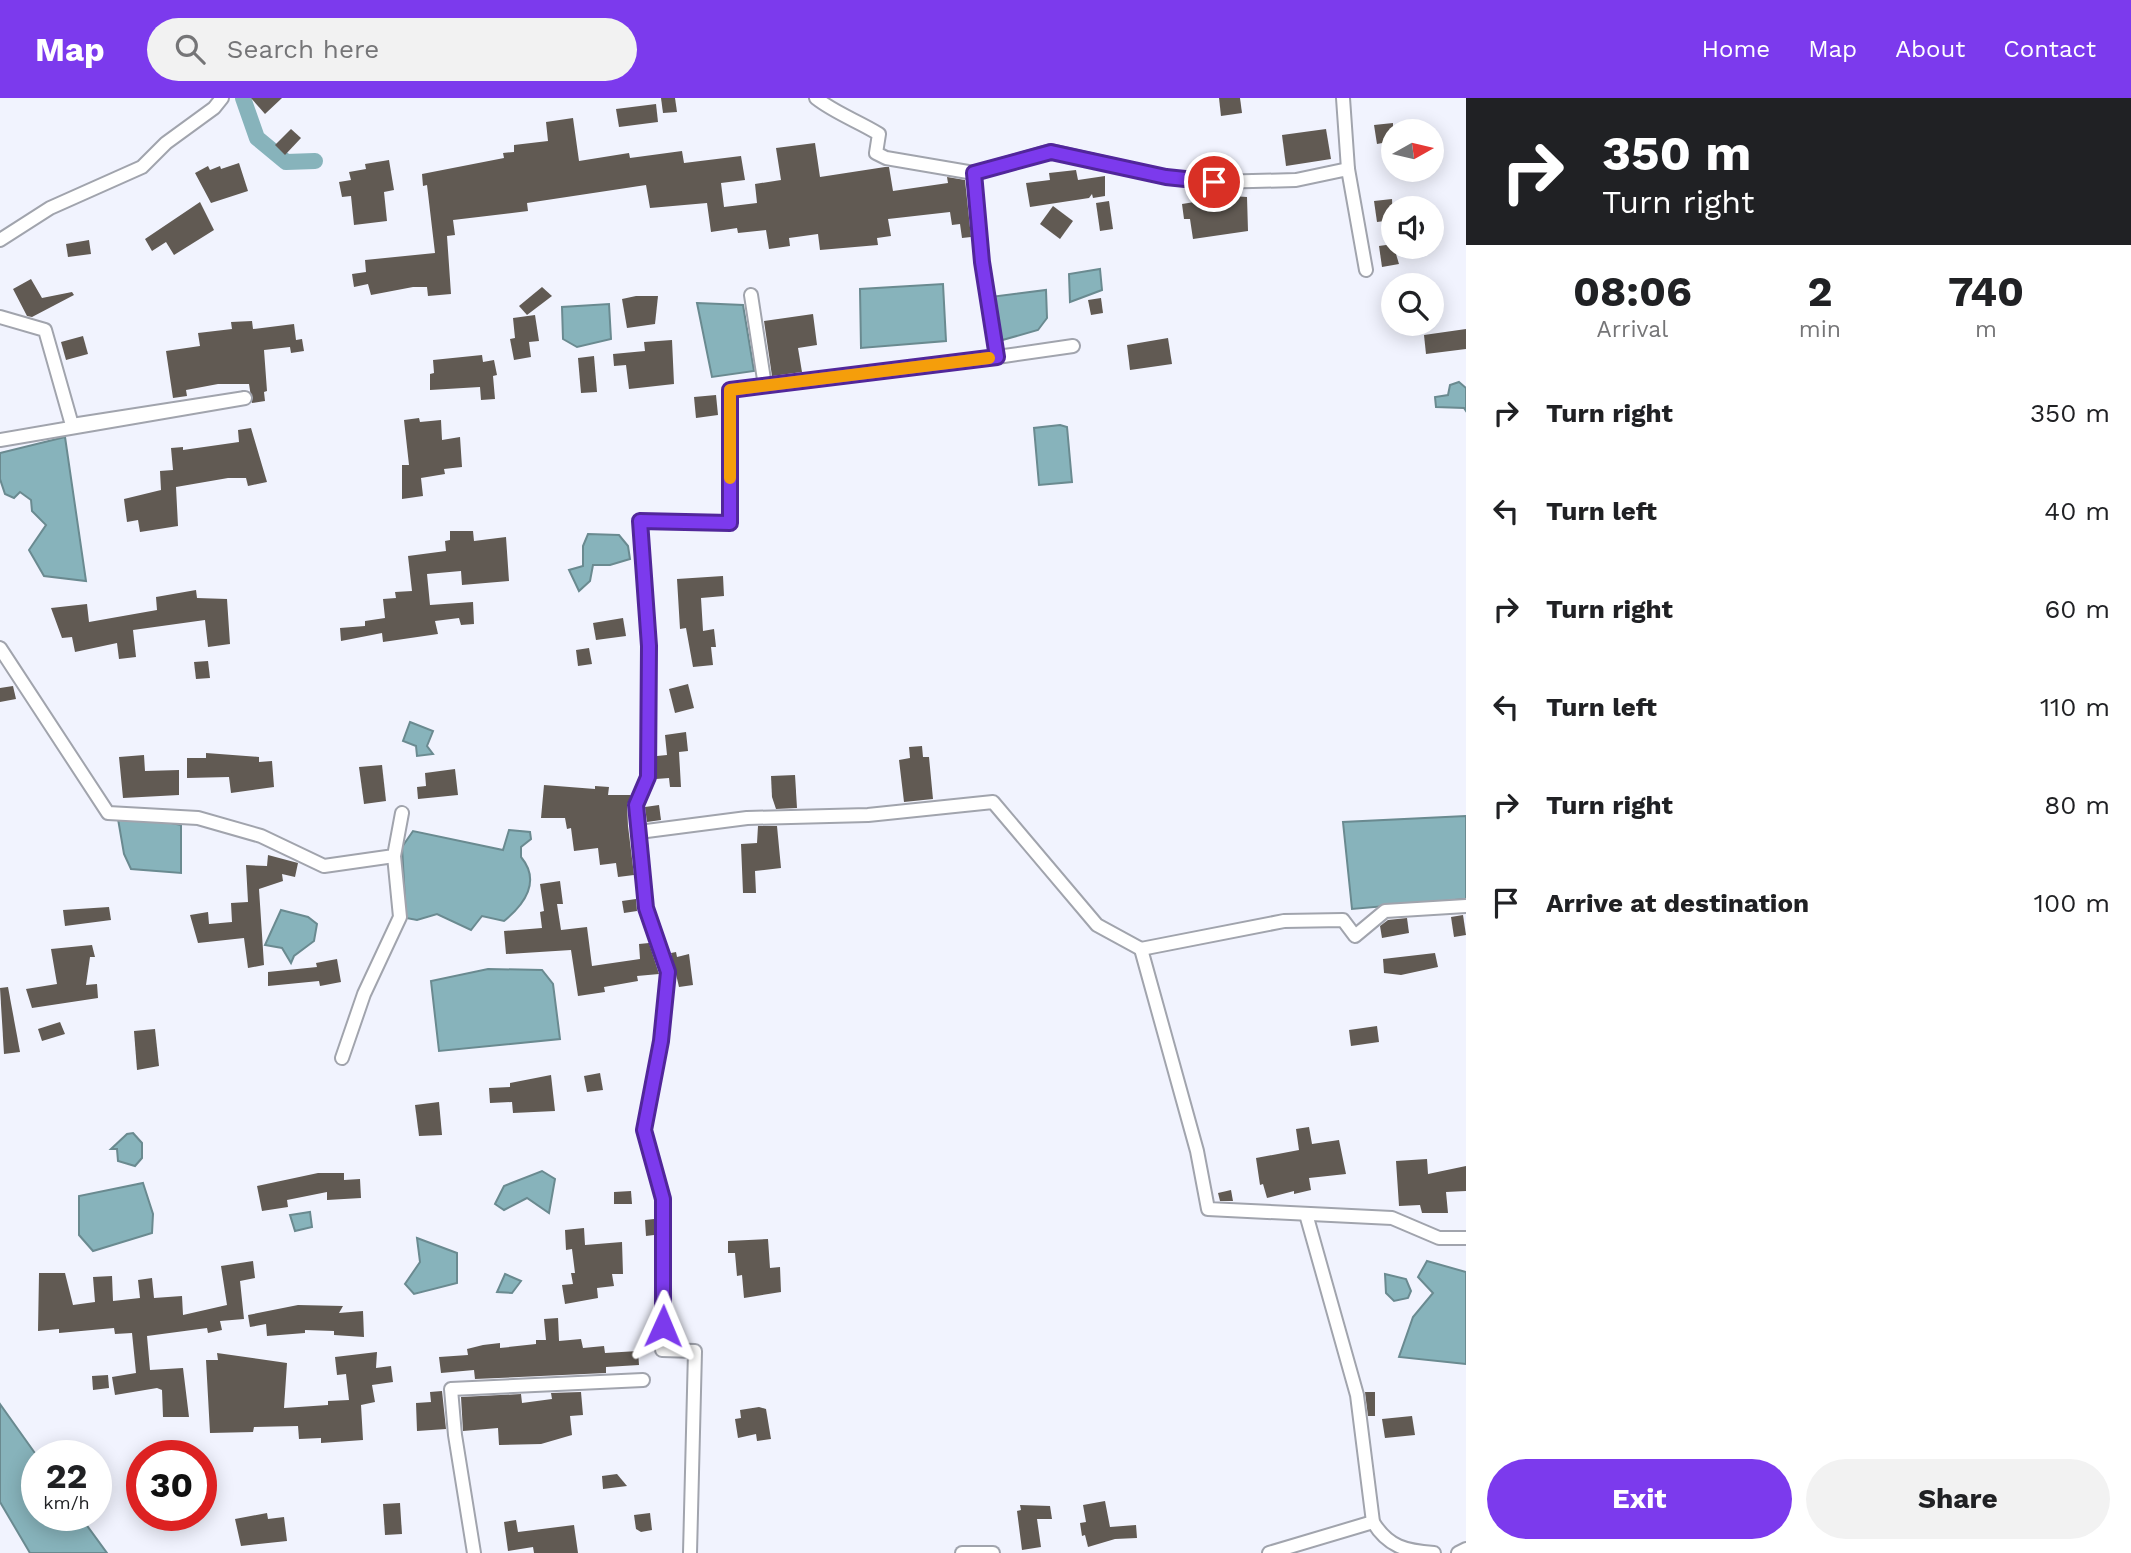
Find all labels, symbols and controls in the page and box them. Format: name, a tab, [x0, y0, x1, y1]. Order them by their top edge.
search box	[147, 18, 637, 81]
text: Map	[35, 30, 105, 69]
icon: search	[171, 30, 209, 68]
text: Search here	[227, 34, 379, 64]
text: Home	[1702, 35, 1770, 63]
text: Map	[1808, 35, 1857, 63]
text: About	[1895, 35, 1965, 63]
text: Contact	[2003, 35, 2096, 63]
north arrow	[1381, 119, 1444, 182]
map controls	[1381, 119, 1444, 336]
text: 350 m	[1602, 124, 1751, 182]
icon: right	[1487, 126, 1578, 217]
pin	[1184, 152, 1244, 212]
icon: arrive	[1195, 163, 1233, 201]
text: Turn right	[1602, 183, 1754, 221]
button: sound	[1381, 196, 1444, 259]
text: 08:06	[1573, 267, 1692, 316]
text: 2	[1807, 267, 1832, 316]
text: 740	[1948, 267, 2024, 316]
button: search	[1381, 273, 1444, 336]
text: Arrival	[1596, 316, 1668, 343]
text: min	[1799, 316, 1841, 343]
text: m	[1975, 316, 1997, 343]
icon: right	[1487, 394, 1525, 432]
text: Turn right	[1546, 398, 1673, 428]
text: 350 m	[2030, 398, 2110, 428]
icon: left	[1487, 492, 1525, 530]
text: Turn left	[1546, 496, 1657, 526]
text: 40 m	[2044, 496, 2110, 526]
icon: right	[1487, 590, 1525, 628]
text: Turn right	[1546, 594, 1673, 624]
text: 60 m	[2044, 594, 2110, 624]
icon: left	[1487, 688, 1525, 726]
text: Turn left	[1546, 692, 1657, 722]
text: 110 m	[2040, 692, 2110, 722]
icon: right	[1487, 786, 1525, 824]
text: Turn right	[1546, 790, 1673, 820]
text: 80 m	[2044, 790, 2110, 820]
icon: arrive	[1487, 884, 1525, 922]
text: Arrive at destination	[1546, 888, 1809, 918]
text: 100 m	[2034, 888, 2110, 918]
position arrow	[626, 1289, 700, 1363]
speed limit sign: 30	[126, 1440, 217, 1531]
text: 22	[46, 1455, 87, 1497]
button: Exit	[1487, 1459, 1792, 1539]
button: Share	[1806, 1459, 2110, 1539]
text: km/h	[43, 1492, 90, 1513]

